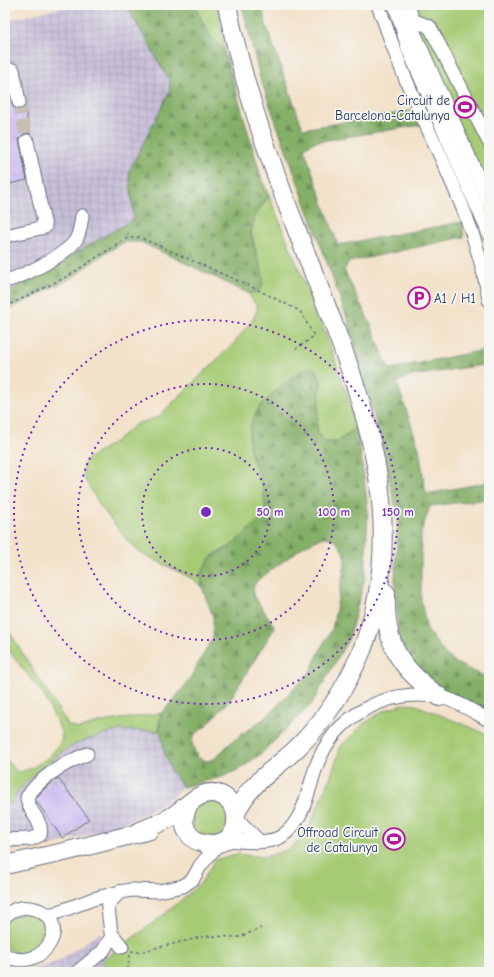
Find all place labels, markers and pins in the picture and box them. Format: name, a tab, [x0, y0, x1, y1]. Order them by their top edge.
place label: Circuit de Barcelona-Catalunya	[335, 93, 450, 123]
sports icon: Circuit de Barcelona-Catalunya	[452, 94, 478, 120]
parking icon: A1 / H1	[406, 285, 432, 311]
place label: A1 / H1	[434, 291, 476, 306]
centre of rings	[199, 505, 213, 519]
place label: Offroad Circuit de Catalunya	[297, 825, 379, 855]
sports icon: Offroad Circuit de Catalunya	[381, 826, 407, 852]

